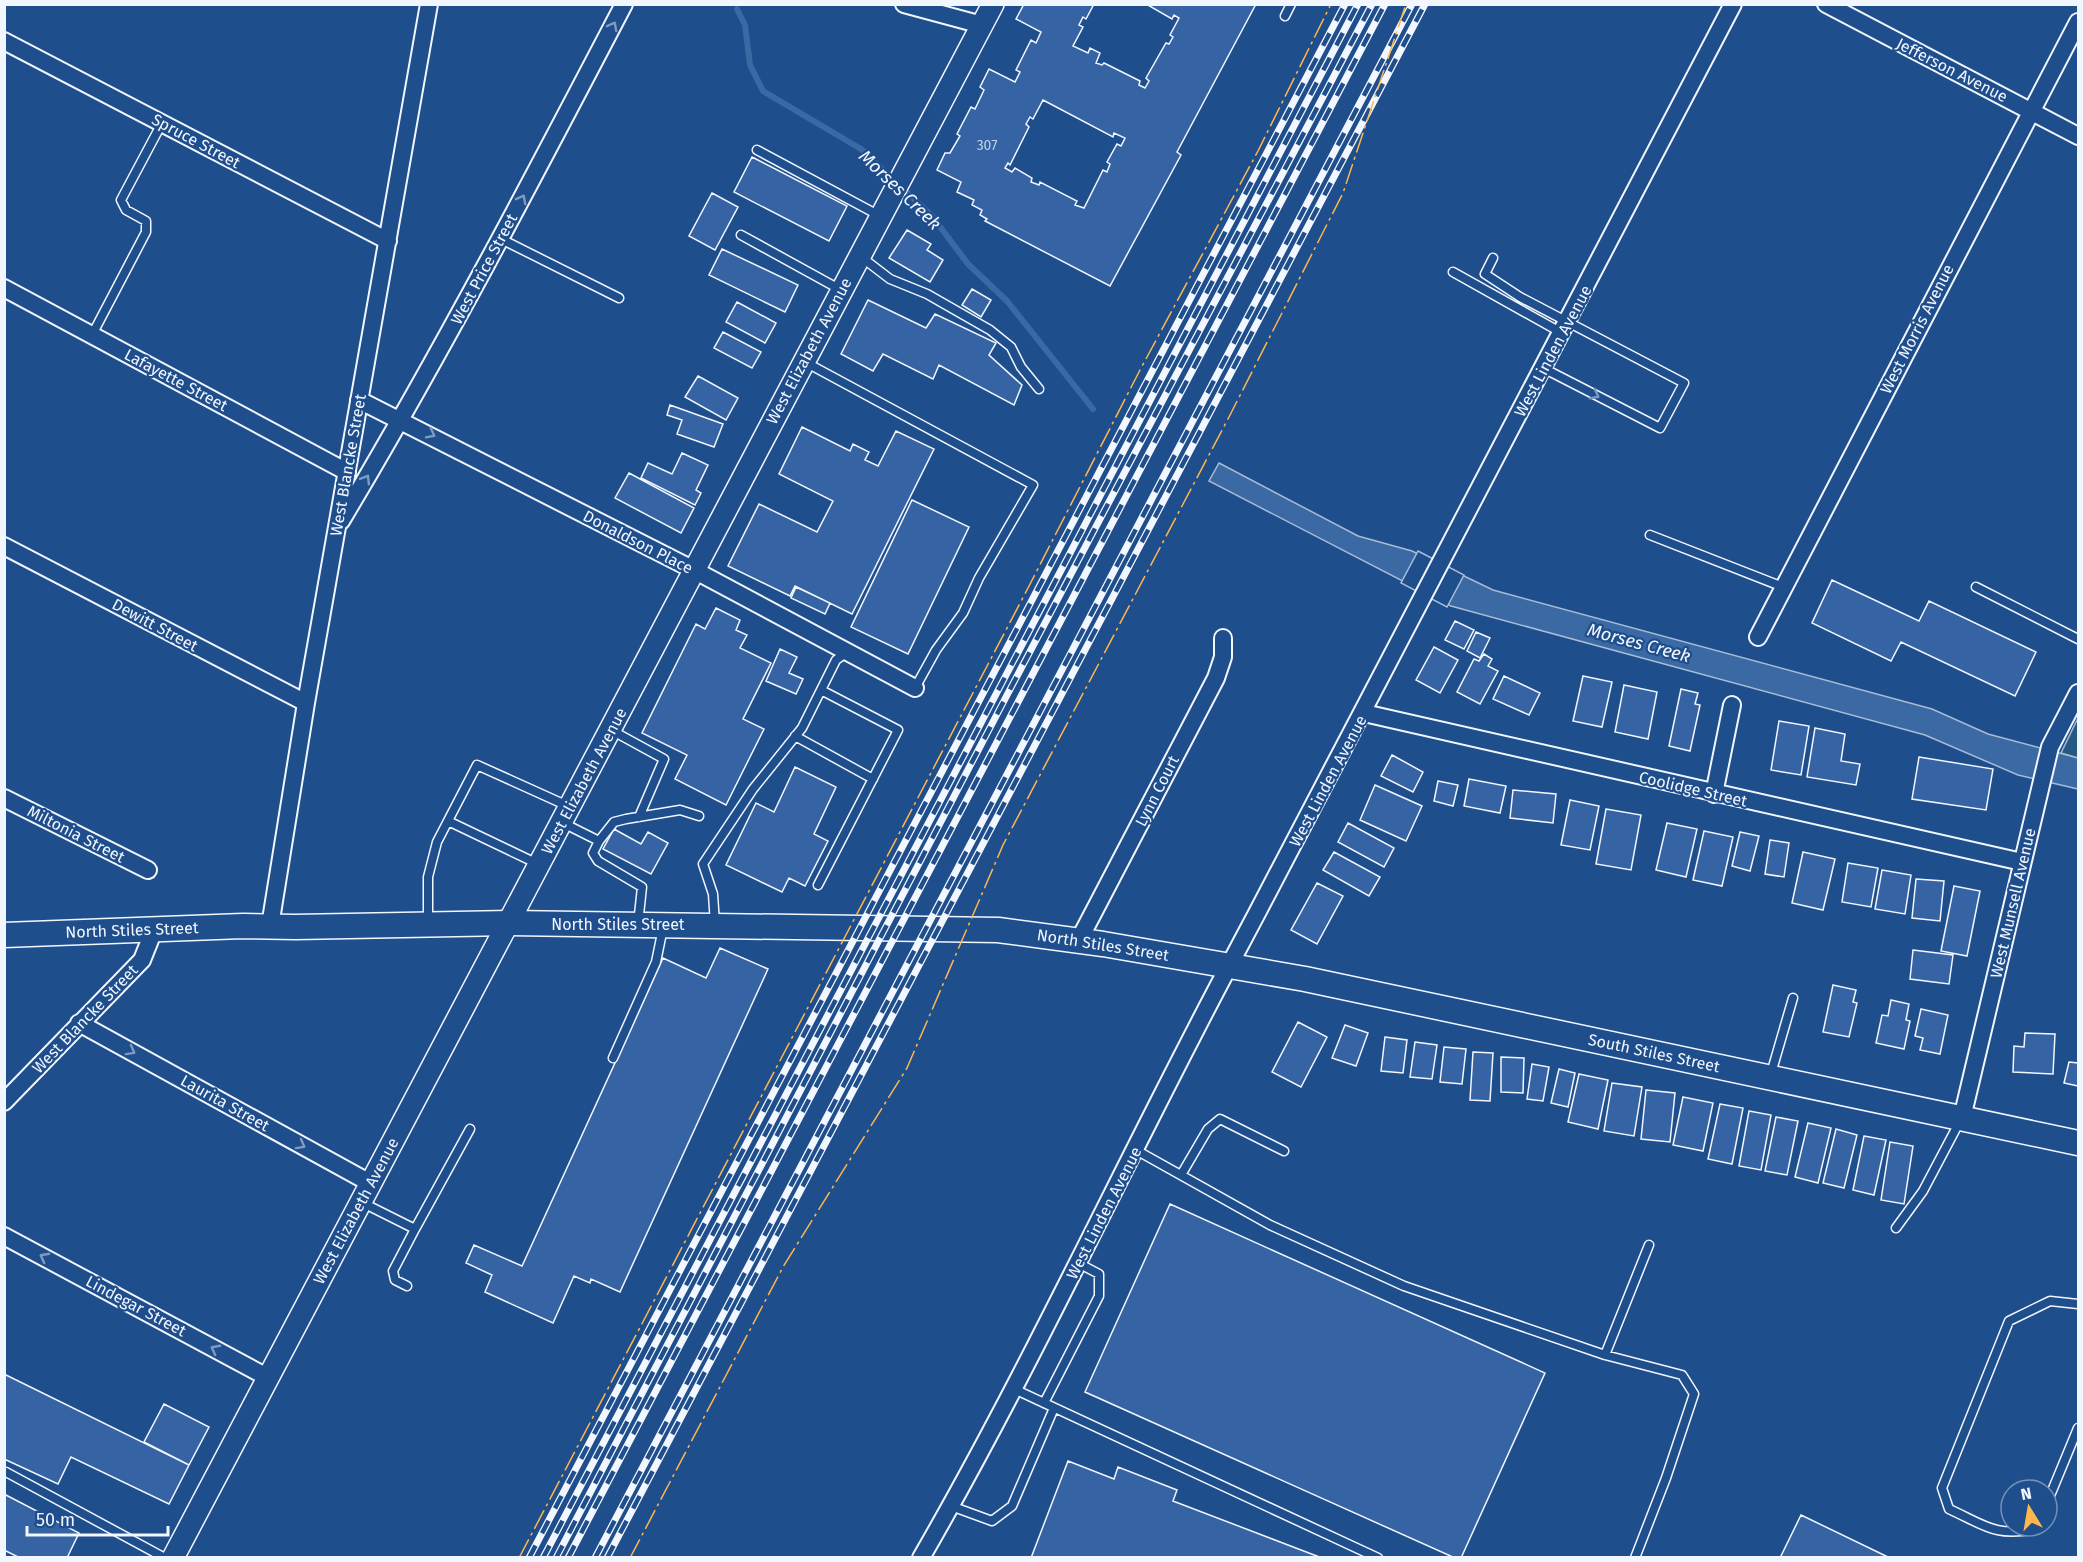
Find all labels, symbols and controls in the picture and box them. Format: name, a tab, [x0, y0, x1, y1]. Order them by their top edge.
one-way arrow	[605, 21, 617, 32]
street label: Jefferson Avenue	[1893, 34, 2011, 106]
street label: Spruce Street	[149, 110, 244, 172]
house number: 307	[977, 137, 997, 154]
water label: Morses Creek	[854, 145, 946, 235]
one-way arrow	[515, 194, 526, 205]
street label: West Price Street	[447, 210, 521, 328]
street label: West Morris Avenue	[1876, 261, 1958, 397]
street label: West Elizabeth Avenue	[762, 275, 856, 427]
street label: West Linden Avenue	[1510, 282, 1596, 420]
street label: Lafayette Street	[121, 345, 231, 415]
one-way arrow	[1589, 388, 1600, 399]
street label: West Blancke Street	[326, 392, 370, 537]
one-way arrow	[425, 427, 435, 438]
one-way arrow	[359, 475, 371, 485]
street label: Donaldson Place	[580, 506, 696, 578]
street label: Dewitt Street	[109, 594, 201, 656]
water label: Morses Creek	[1585, 619, 1693, 667]
street label: West Elizabeth Avenue	[537, 705, 631, 857]
street label: West Linden Avenue	[1285, 712, 1371, 850]
street label: Lynn Court	[1131, 752, 1183, 830]
street label: Coolidge Street	[1637, 767, 1749, 811]
street label: Miltonia Street	[24, 801, 128, 867]
street label: West Munsell Avenue	[1986, 826, 2040, 980]
street label: North Stiles Street	[551, 915, 685, 934]
street label: North Stiles Street	[65, 918, 199, 942]
street label: North Stiles Street	[1036, 925, 1171, 965]
street label: West Blancke Street	[28, 961, 142, 1077]
street label: South Stiles Street	[1586, 1030, 1722, 1076]
one-way arrow	[124, 1044, 135, 1055]
street label: Laurita Street	[177, 1071, 273, 1135]
street label: West Elizabeth Avenue	[309, 1135, 403, 1287]
one-way arrow	[295, 1138, 306, 1150]
street label: West Linden Avenue	[1062, 1144, 1146, 1282]
one-way arrow	[40, 1253, 50, 1264]
street label: Lindegar Street	[83, 1272, 190, 1340]
one-way arrow	[211, 1345, 222, 1356]
north arrow	[1999, 1478, 2059, 1538]
text: N	[2019, 1483, 2033, 1504]
scale bar	[27, 1499, 168, 1537]
text: 50 m	[36, 1509, 75, 1531]

